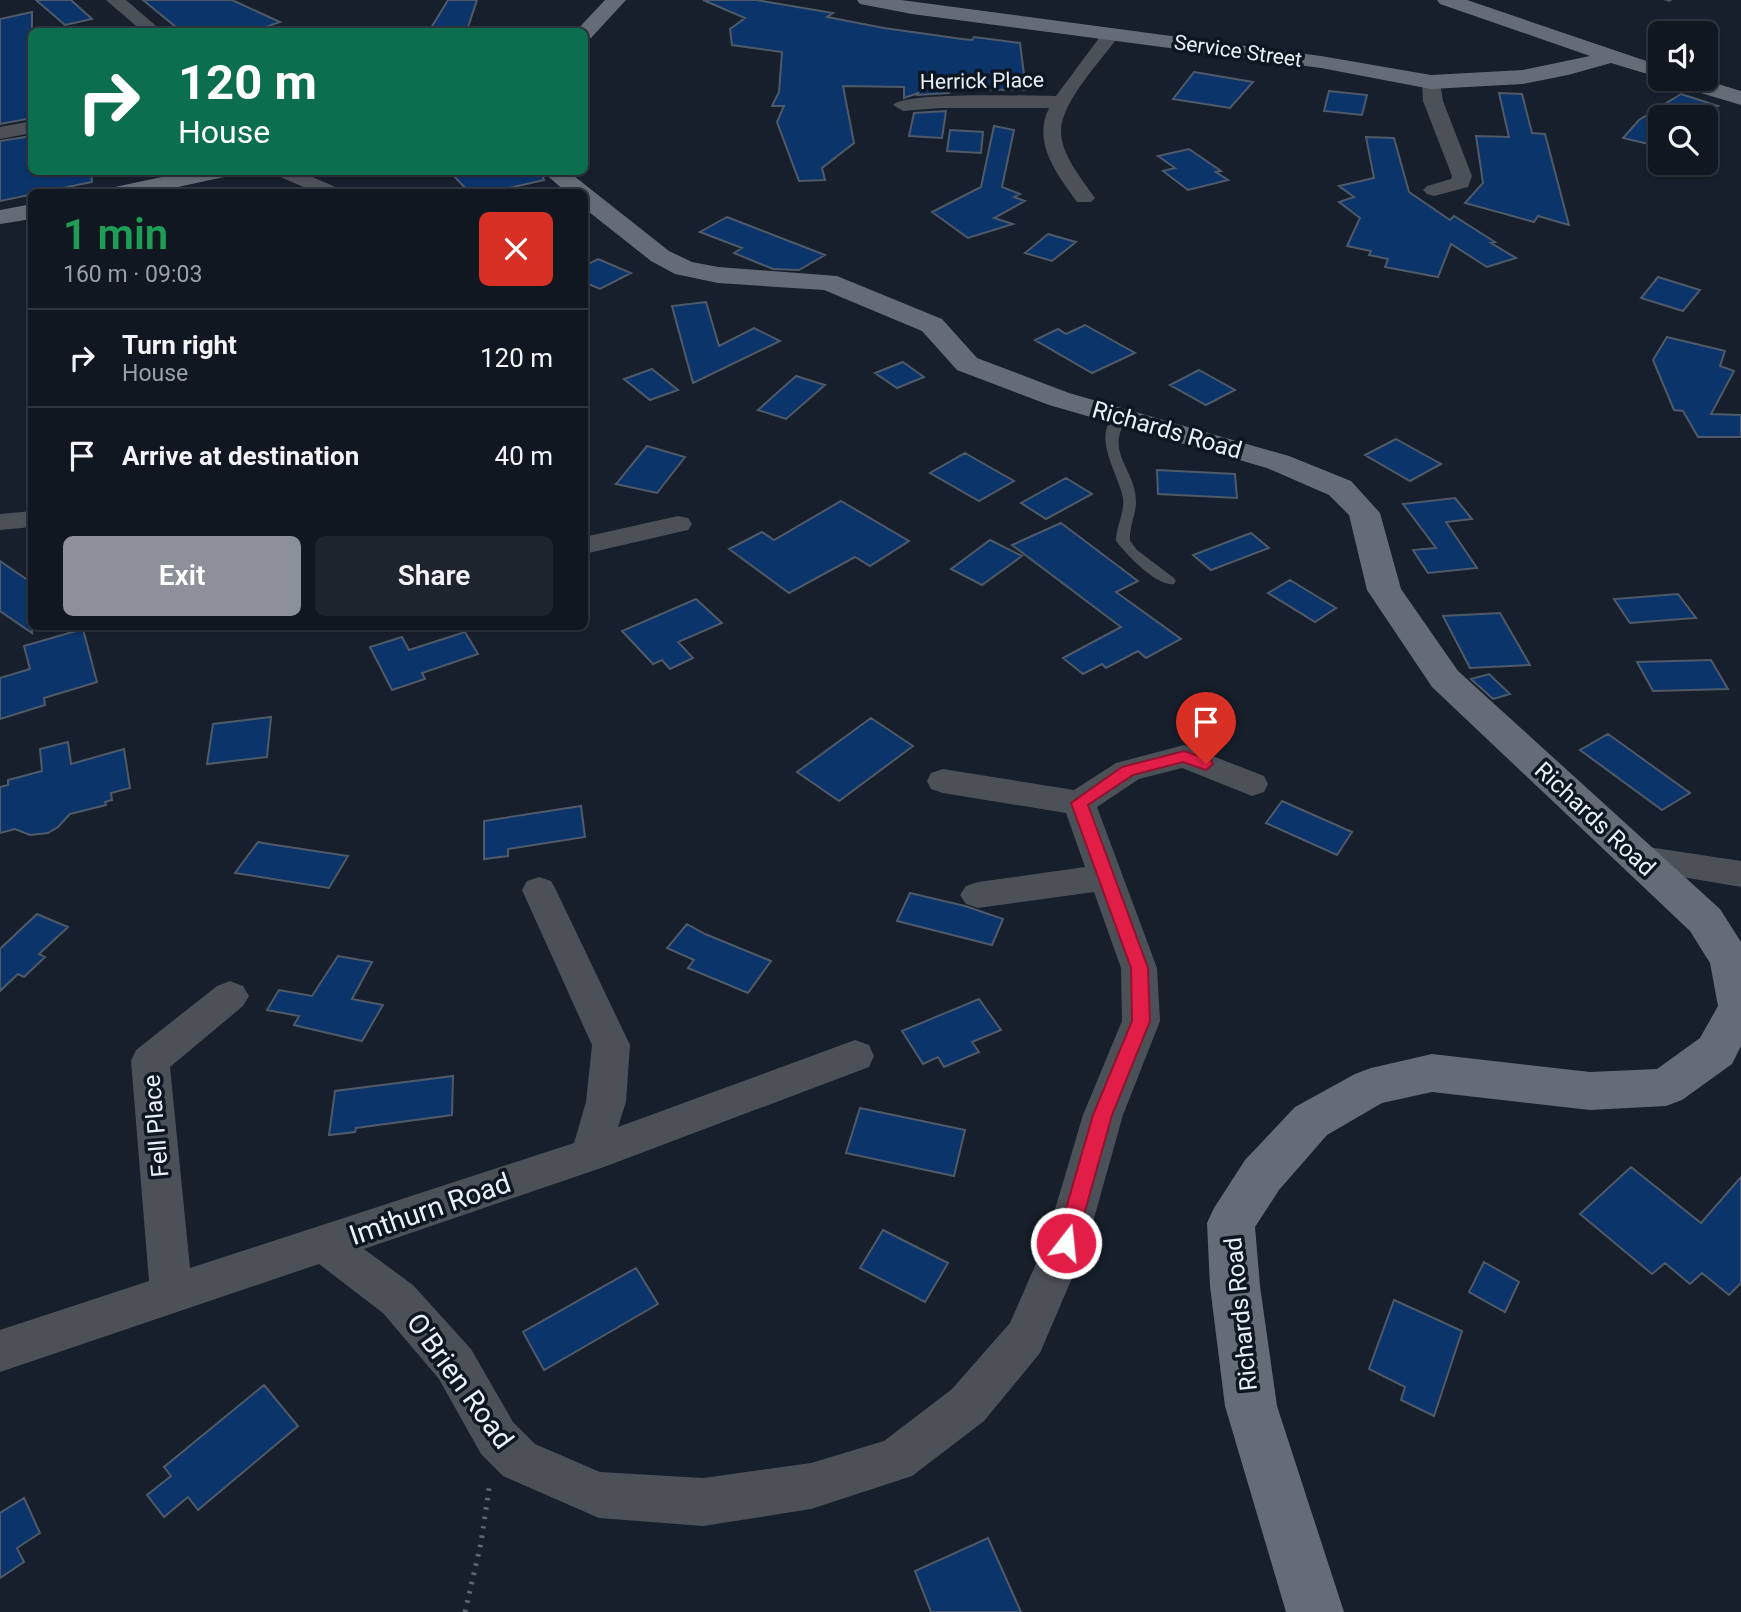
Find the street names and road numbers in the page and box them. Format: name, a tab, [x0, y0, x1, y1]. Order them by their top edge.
street label: Service Street	[1172, 30, 1304, 72]
street label: Herrick Place	[920, 68, 1044, 94]
street label: Richards Road	[1089, 395, 1245, 465]
street label: Richards Road	[1529, 756, 1661, 882]
street label: Fell Place	[138, 1074, 174, 1178]
street label: Imthurn Road	[345, 1166, 515, 1252]
street label: Richards Road	[1219, 1236, 1263, 1392]
street label: O'Brien Road	[400, 1307, 520, 1455]

